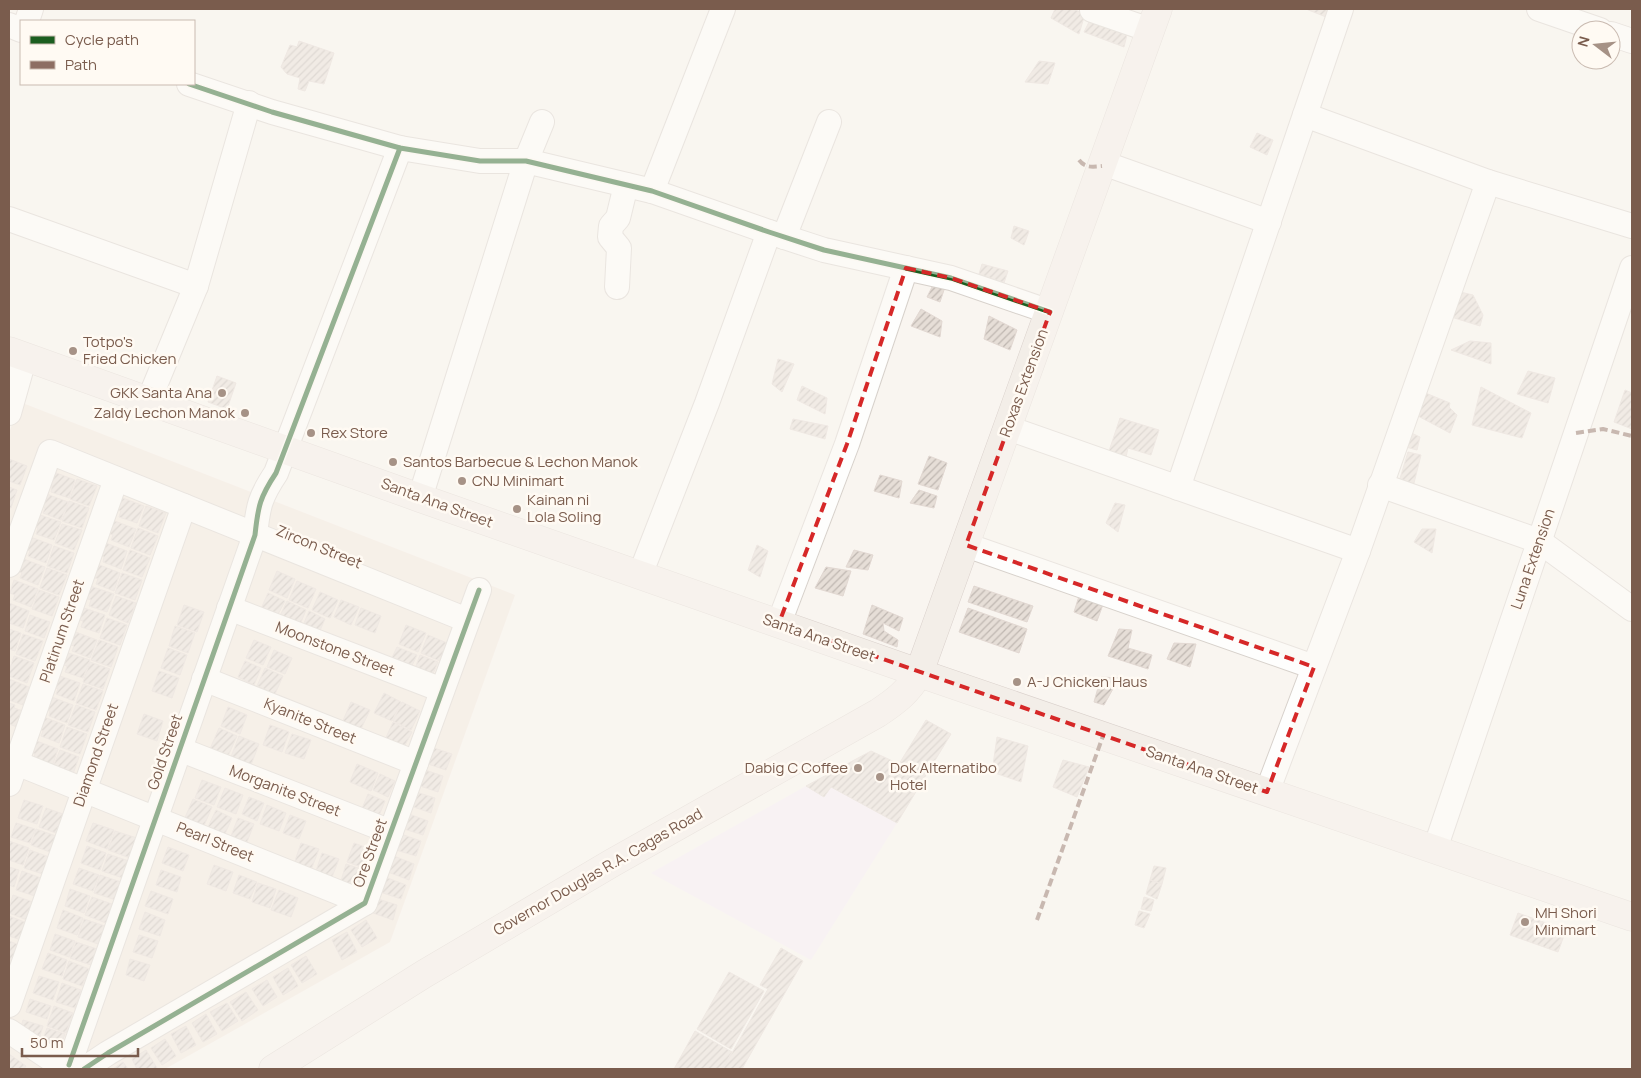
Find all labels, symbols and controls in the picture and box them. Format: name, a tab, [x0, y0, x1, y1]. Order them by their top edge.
legend	[20, 20, 195, 85]
north arrow	[1571, 20, 1621, 70]
text: Cycle path	[65, 29, 139, 50]
text: N	[1573, 34, 1594, 49]
text: Path	[65, 54, 97, 75]
street label: Roxas Extension	[994, 326, 1053, 440]
place label: Totpo's Fried Chicken	[83, 331, 176, 369]
marker: Totpo's Fried Chicken	[67, 345, 79, 357]
place label: GKK Santa Ana	[110, 382, 212, 403]
marker: GKK Santa Ana	[216, 387, 228, 399]
place label: Zaldy Lechon Manok	[94, 402, 236, 423]
marker: Zaldy Lechon Manok	[239, 407, 251, 419]
place label: Rex Store	[321, 422, 388, 443]
marker: Rex Store	[305, 427, 317, 439]
place label: Santos Barbecue & Lechon Manok	[403, 451, 638, 472]
marker: Santos Barbecue & Lechon Manok	[387, 456, 399, 468]
place label: CNJ Minimart	[472, 470, 564, 491]
street label: Santa Ana Street	[378, 473, 496, 533]
marker: CNJ Minimart	[456, 475, 468, 487]
place label: Kainan ni Lola Soling	[527, 489, 601, 527]
marker: Kainan ni Lola Soling	[511, 503, 523, 515]
street label: Luna Extension	[1505, 505, 1560, 612]
street label: Zircon Street	[273, 520, 365, 573]
street label: Platinum Street	[34, 576, 89, 685]
street label: Santa Ana Street	[760, 608, 878, 667]
street label: Moonstone Street	[272, 616, 398, 681]
place label: A-J Chicken Haus	[1027, 671, 1147, 692]
marker: A-J Chicken Haus	[1011, 676, 1023, 688]
street label: Kyanite Street	[261, 692, 360, 749]
street label: Diamond Street	[68, 700, 123, 809]
street label: Gold Street	[142, 711, 187, 793]
street label: Santa Ana Street	[1143, 740, 1261, 799]
place label: Dabig C Coffee	[745, 757, 848, 778]
place label: Dok Alternatibo Hotel	[890, 757, 997, 795]
street label: Morganite Street	[226, 760, 344, 821]
marker: Dabig C Coffee	[852, 762, 864, 774]
marker: Dok Alternatibo Hotel	[874, 771, 886, 783]
street label: Governor Douglas R.A. Cagas Road	[489, 803, 706, 940]
street label: Ore Street	[347, 815, 392, 890]
street label: Pearl Street	[173, 816, 257, 867]
place label: MH Shori Minimart	[1535, 902, 1597, 940]
marker: MH Shori Minimart	[1519, 916, 1531, 928]
scale bar	[22, 1026, 139, 1058]
text: 50 m	[30, 1032, 64, 1053]

